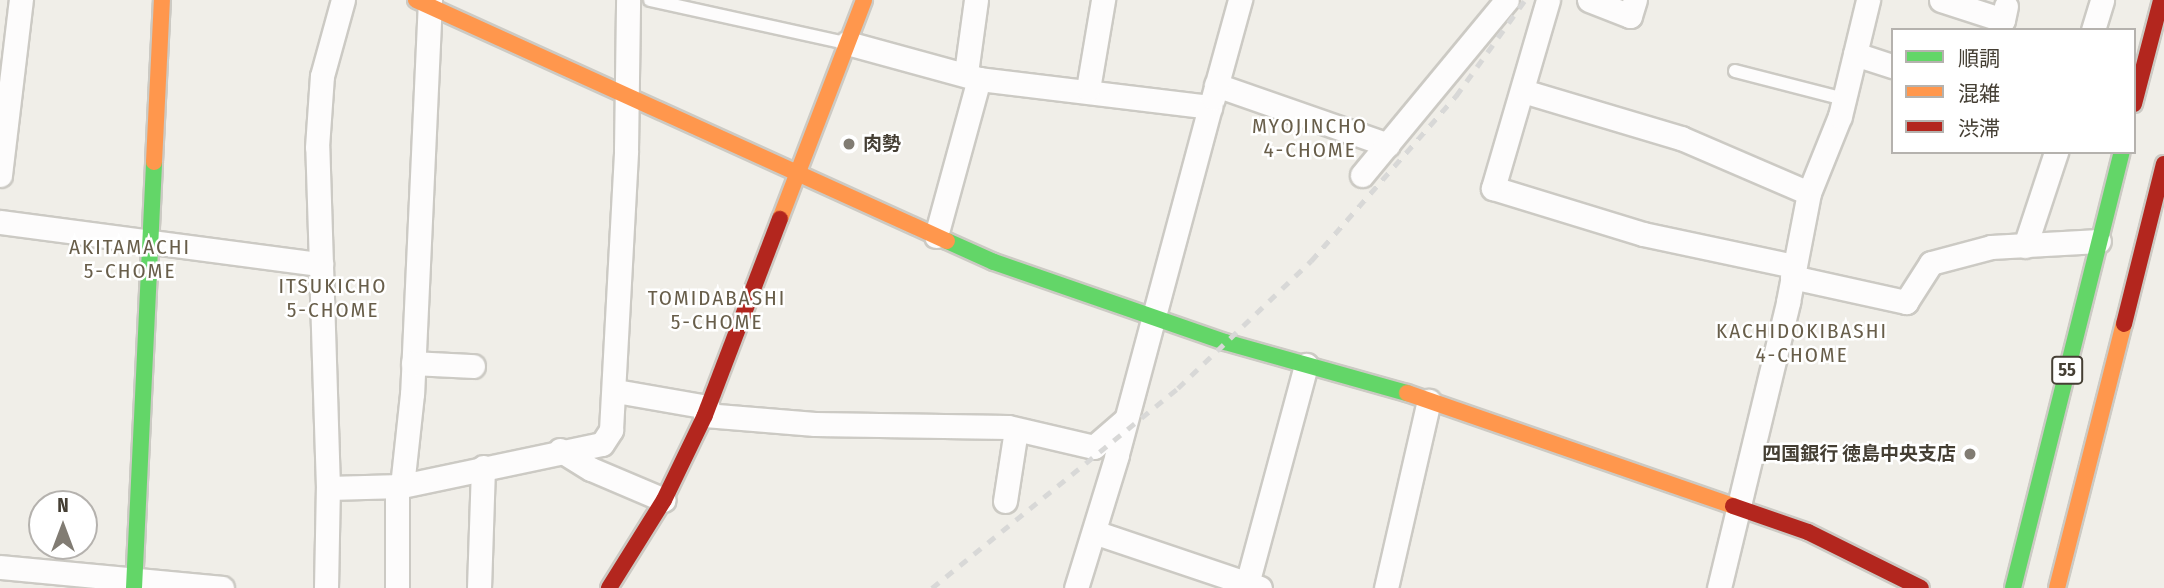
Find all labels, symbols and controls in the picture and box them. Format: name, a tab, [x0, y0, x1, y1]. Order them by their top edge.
legend	[1891, 28, 2136, 154]
text: 順調	[1958, 46, 2000, 72]
text: 混雑	[1958, 81, 2000, 107]
district label: MYOJINCHO 4-CHOME	[1253, 113, 1367, 163]
text: 渋滞	[1958, 116, 2000, 142]
place label: 肉勢	[863, 133, 901, 155]
marker: 肉勢	[841, 136, 857, 152]
district label: AKITAMACHI 5-CHOME	[70, 234, 190, 284]
district label: ITSUKICHO 5-CHOME	[280, 273, 386, 323]
district label: TOMIDABASHI 5-CHOME	[649, 285, 785, 335]
district label: KACHIDOKIBASHI 4-CHOME	[1718, 318, 1886, 368]
road number: 55	[2050, 356, 2084, 384]
place label: 四国銀行 徳島中央支店	[1762, 443, 1956, 465]
marker: 四国銀行 徳島中央支店	[1962, 446, 1978, 462]
north arrow	[28, 490, 98, 560]
text: N	[57, 494, 69, 517]

